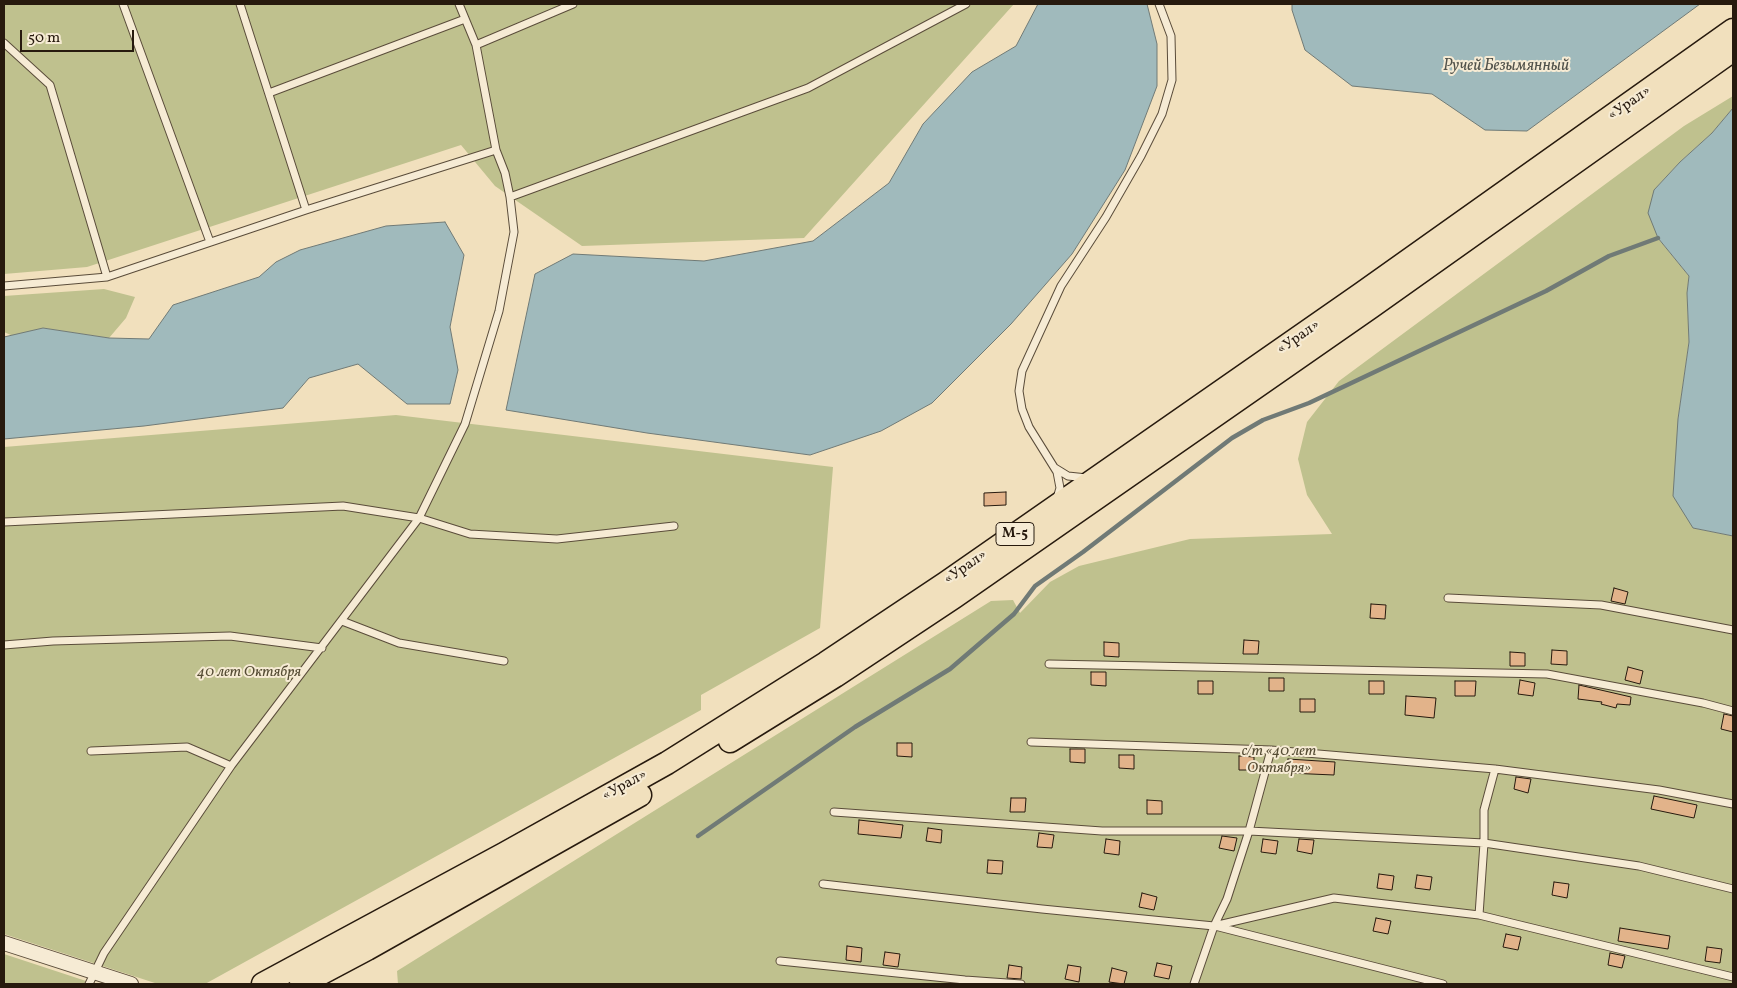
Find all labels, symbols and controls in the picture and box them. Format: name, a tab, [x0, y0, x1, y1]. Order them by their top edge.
scale bar	[22, 20, 136, 52]
text: 50 m	[28, 28, 60, 49]
water label: Ручей Безымянный	[1443, 57, 1569, 77]
street label: «Урал»	[1605, 83, 1655, 125]
street label: «Урал»	[1274, 317, 1324, 359]
road number: М-5	[996, 522, 1034, 546]
street label: «Урал»	[941, 547, 991, 589]
park label: 40 лет Октября	[197, 664, 301, 682]
park label: с/т «40 лет Октября»	[1242, 743, 1316, 778]
street label: «Урал»	[599, 766, 651, 806]

